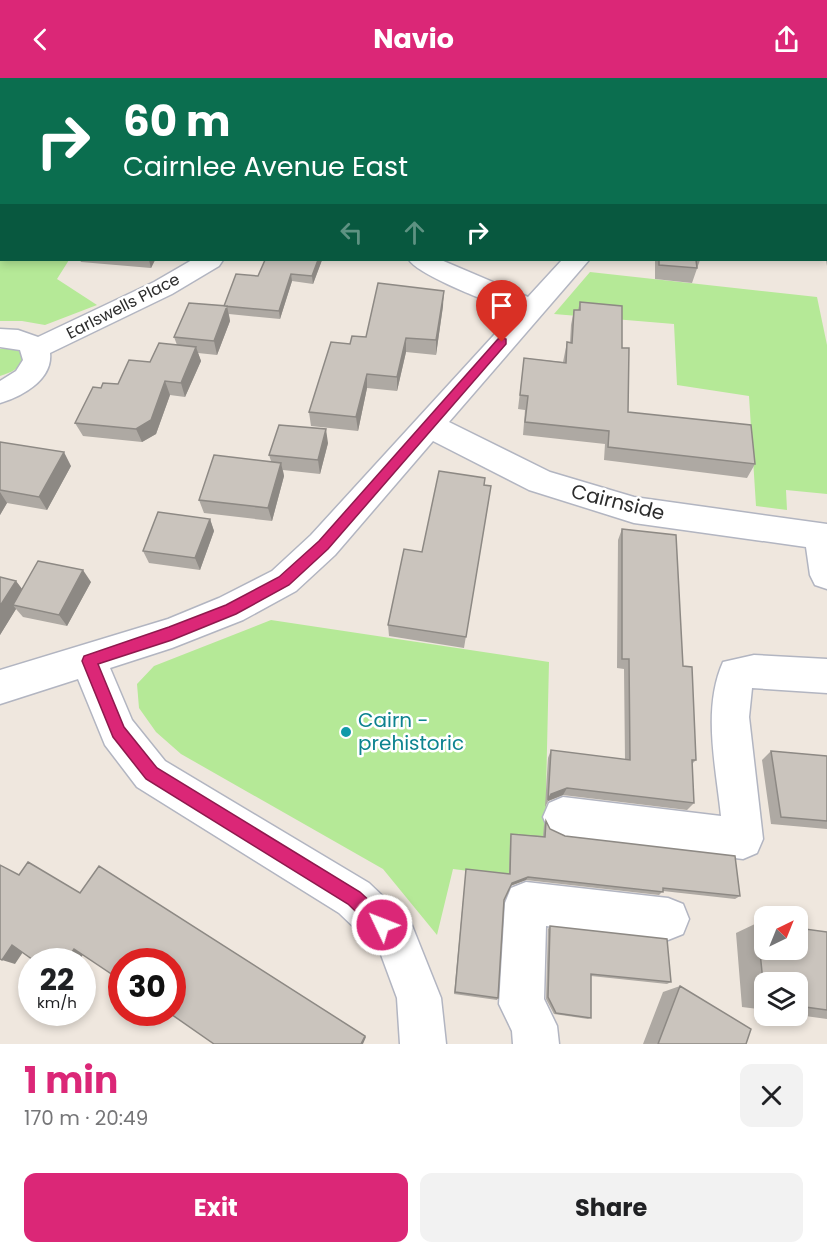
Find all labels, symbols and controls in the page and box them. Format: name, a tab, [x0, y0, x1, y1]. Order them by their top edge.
text: Navio	[373, 20, 454, 57]
icon: back	[24, 23, 57, 56]
icon: share	[770, 23, 803, 56]
text: 60 m	[123, 92, 231, 151]
icon: right	[24, 102, 102, 180]
text: Cairnlee Avenue East	[123, 148, 408, 185]
icon: left	[335, 216, 368, 249]
icon: ahead	[398, 216, 431, 249]
icon: right	[461, 216, 494, 249]
street label: Earlswells Place	[62, 267, 184, 345]
pin	[476, 280, 527, 342]
icon: arrive	[485, 289, 518, 322]
street label: Cairnside	[568, 477, 668, 527]
place label: Cairn - prehistoric	[358, 706, 464, 757]
marker: Cairn - prehistoric	[339, 725, 353, 739]
position arrow	[350, 893, 414, 957]
north arrow	[754, 906, 808, 960]
map controls	[754, 906, 808, 1026]
speed limit sign: 30	[108, 948, 186, 1026]
text: 22	[40, 958, 74, 1001]
button: layers	[754, 972, 808, 1026]
text: km/h	[37, 992, 77, 1013]
text: 1 min	[24, 1055, 118, 1106]
button: close	[740, 1064, 803, 1127]
text: 170 m · 20:49	[24, 1104, 148, 1132]
button: Exit	[24, 1173, 408, 1242]
button: Share	[420, 1173, 803, 1242]

